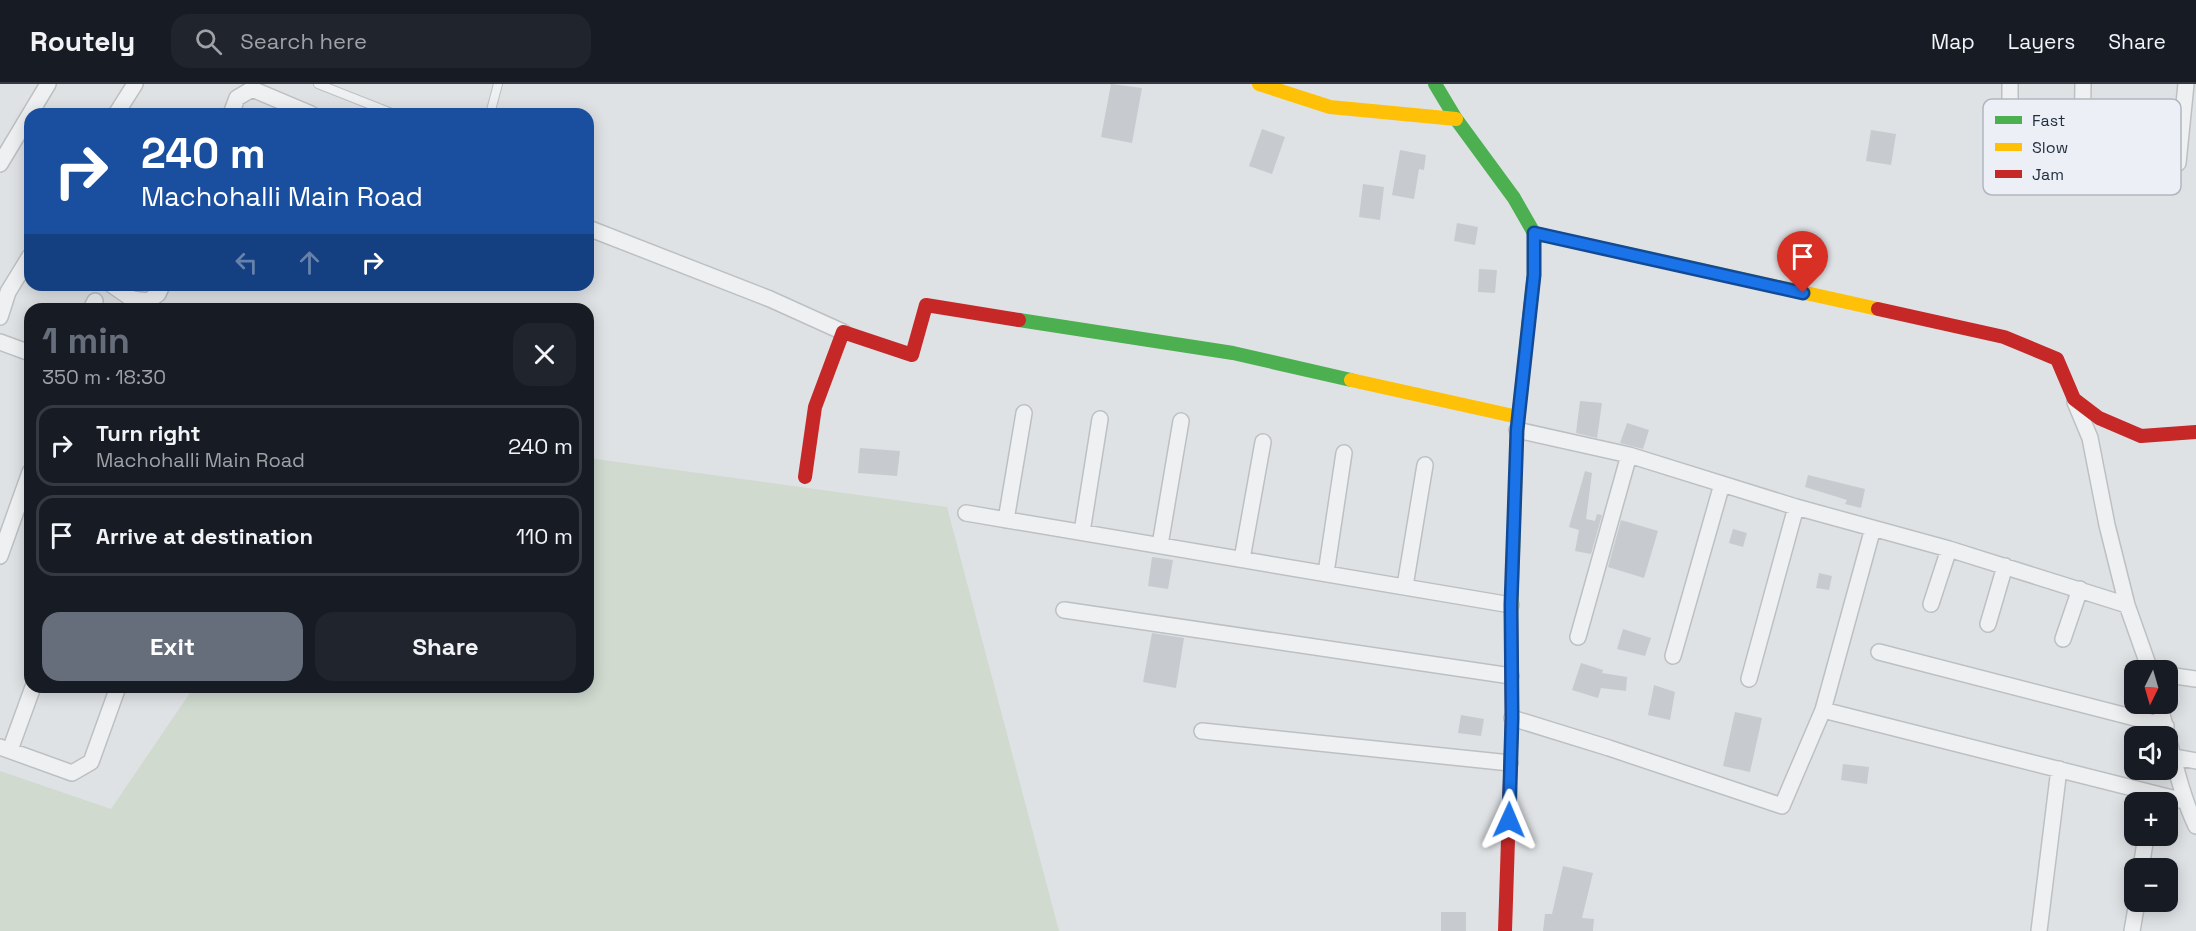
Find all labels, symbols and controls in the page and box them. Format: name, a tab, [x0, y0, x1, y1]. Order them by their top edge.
search box	[171, 14, 591, 68]
text: Routely	[30, 23, 135, 59]
icon: search	[192, 25, 225, 58]
text: Search here	[240, 27, 367, 55]
text: Map	[1931, 28, 1975, 55]
text: Layers	[2008, 28, 2075, 55]
text: Share	[2108, 28, 2166, 55]
legend	[1983, 99, 2181, 195]
text: Fast	[2032, 110, 2065, 131]
text: 240 m	[141, 127, 266, 180]
icon: right	[42, 132, 120, 210]
text: Slow	[2032, 137, 2068, 158]
text: Jam	[2032, 164, 2064, 185]
text: Machohalli Main Road	[141, 179, 423, 214]
pin	[1777, 231, 1828, 293]
icon: arrive	[1786, 240, 1819, 273]
icon: left	[230, 246, 263, 279]
icon: ahead	[293, 246, 326, 279]
icon: right	[356, 246, 389, 279]
text: 1 min	[42, 318, 130, 364]
button: close	[513, 323, 576, 386]
text: 350 m · 18:30	[42, 364, 166, 390]
text: Turn right	[96, 419, 201, 447]
icon: right	[45, 429, 78, 462]
text: 240 m	[508, 432, 573, 460]
text: Machohalli Main Road	[96, 447, 305, 473]
icon: arrive	[45, 519, 78, 552]
text: Arrive at destination	[96, 522, 313, 550]
text: 110 m	[516, 522, 573, 550]
button: Exit	[42, 612, 303, 681]
button: Share	[315, 612, 576, 681]
north arrow	[2124, 660, 2178, 714]
map controls	[2124, 660, 2178, 912]
button: sound	[2124, 726, 2178, 780]
position arrow	[1477, 788, 1541, 852]
button: +	[2124, 792, 2178, 846]
button: −	[2124, 858, 2178, 912]

